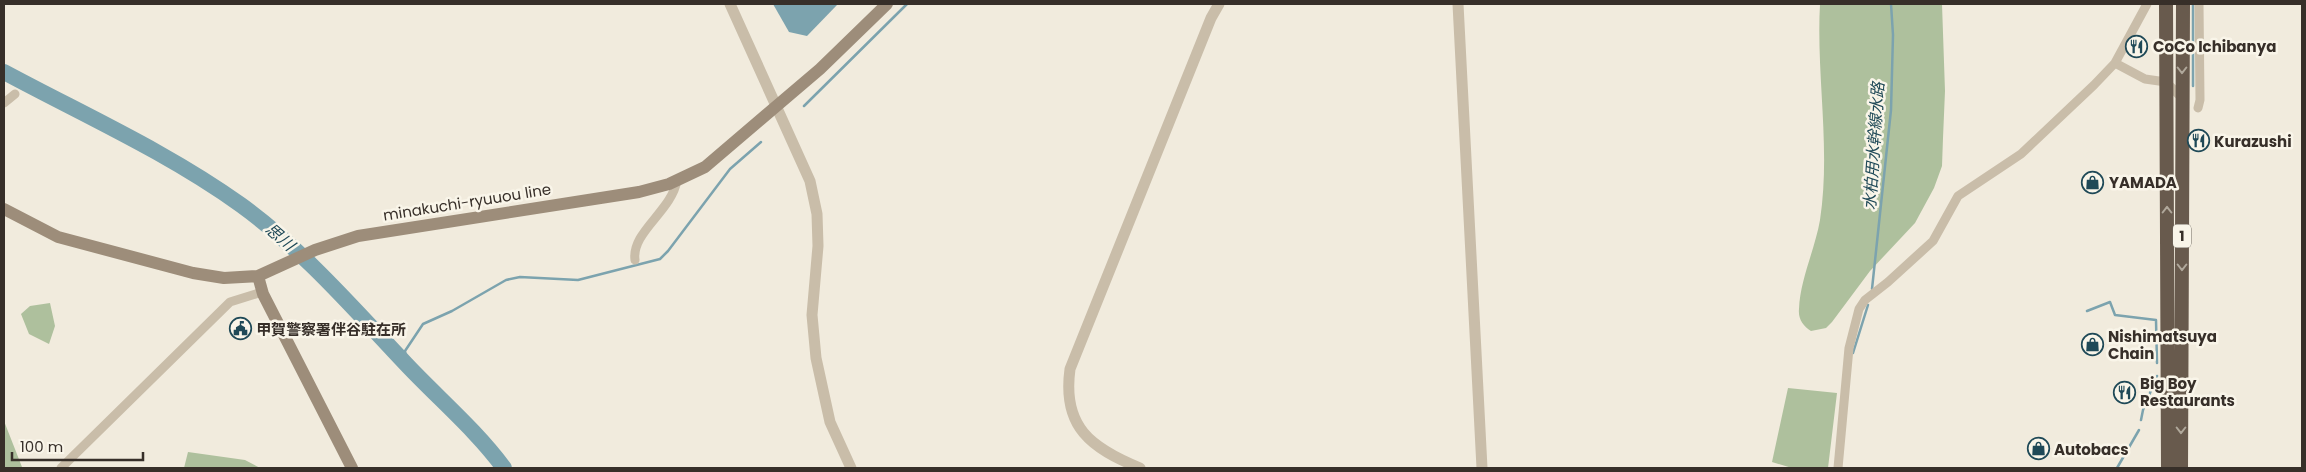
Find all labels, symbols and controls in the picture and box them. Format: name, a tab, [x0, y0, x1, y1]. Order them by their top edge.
restaurant icon: CoCo Ichibanya	[2125, 34, 2149, 58]
place label: CoCo Ichibanya	[2153, 36, 2276, 57]
one-way arrow	[2177, 66, 2187, 74]
water label: 水柏用水幹線水路	[1858, 79, 1890, 211]
restaurant icon: Kurazushi	[2186, 129, 2210, 153]
place label: Kurazushi	[2214, 131, 2292, 152]
shop icon: YAMADA	[2081, 170, 2105, 194]
place label: YAMADA	[2109, 172, 2177, 193]
street label: minakuchi-ryuuou line	[382, 178, 552, 226]
one-way arrow	[2162, 205, 2172, 213]
water label: 思川	[260, 218, 301, 257]
road number: 1	[2173, 225, 2191, 248]
one-way arrow	[2177, 264, 2187, 272]
public building icon: 甲賀警察署伴谷駐在所	[228, 317, 252, 341]
place label: 甲賀警察署伴谷駐在所	[256, 319, 406, 340]
place label: Nishimatsuya Chain	[2108, 326, 2217, 364]
shop icon: Nishimatsuya Chain	[2080, 333, 2104, 357]
place label: Big Boy Restaurants	[2140, 373, 2235, 411]
restaurant icon: Big Boy Restaurants	[2112, 380, 2136, 404]
one-way arrow	[2176, 426, 2186, 434]
scale bar	[12, 430, 144, 462]
text: 100 m	[20, 436, 63, 457]
shop icon: Autobacs	[2026, 437, 2050, 461]
place label: Autobacs	[2054, 439, 2129, 460]

